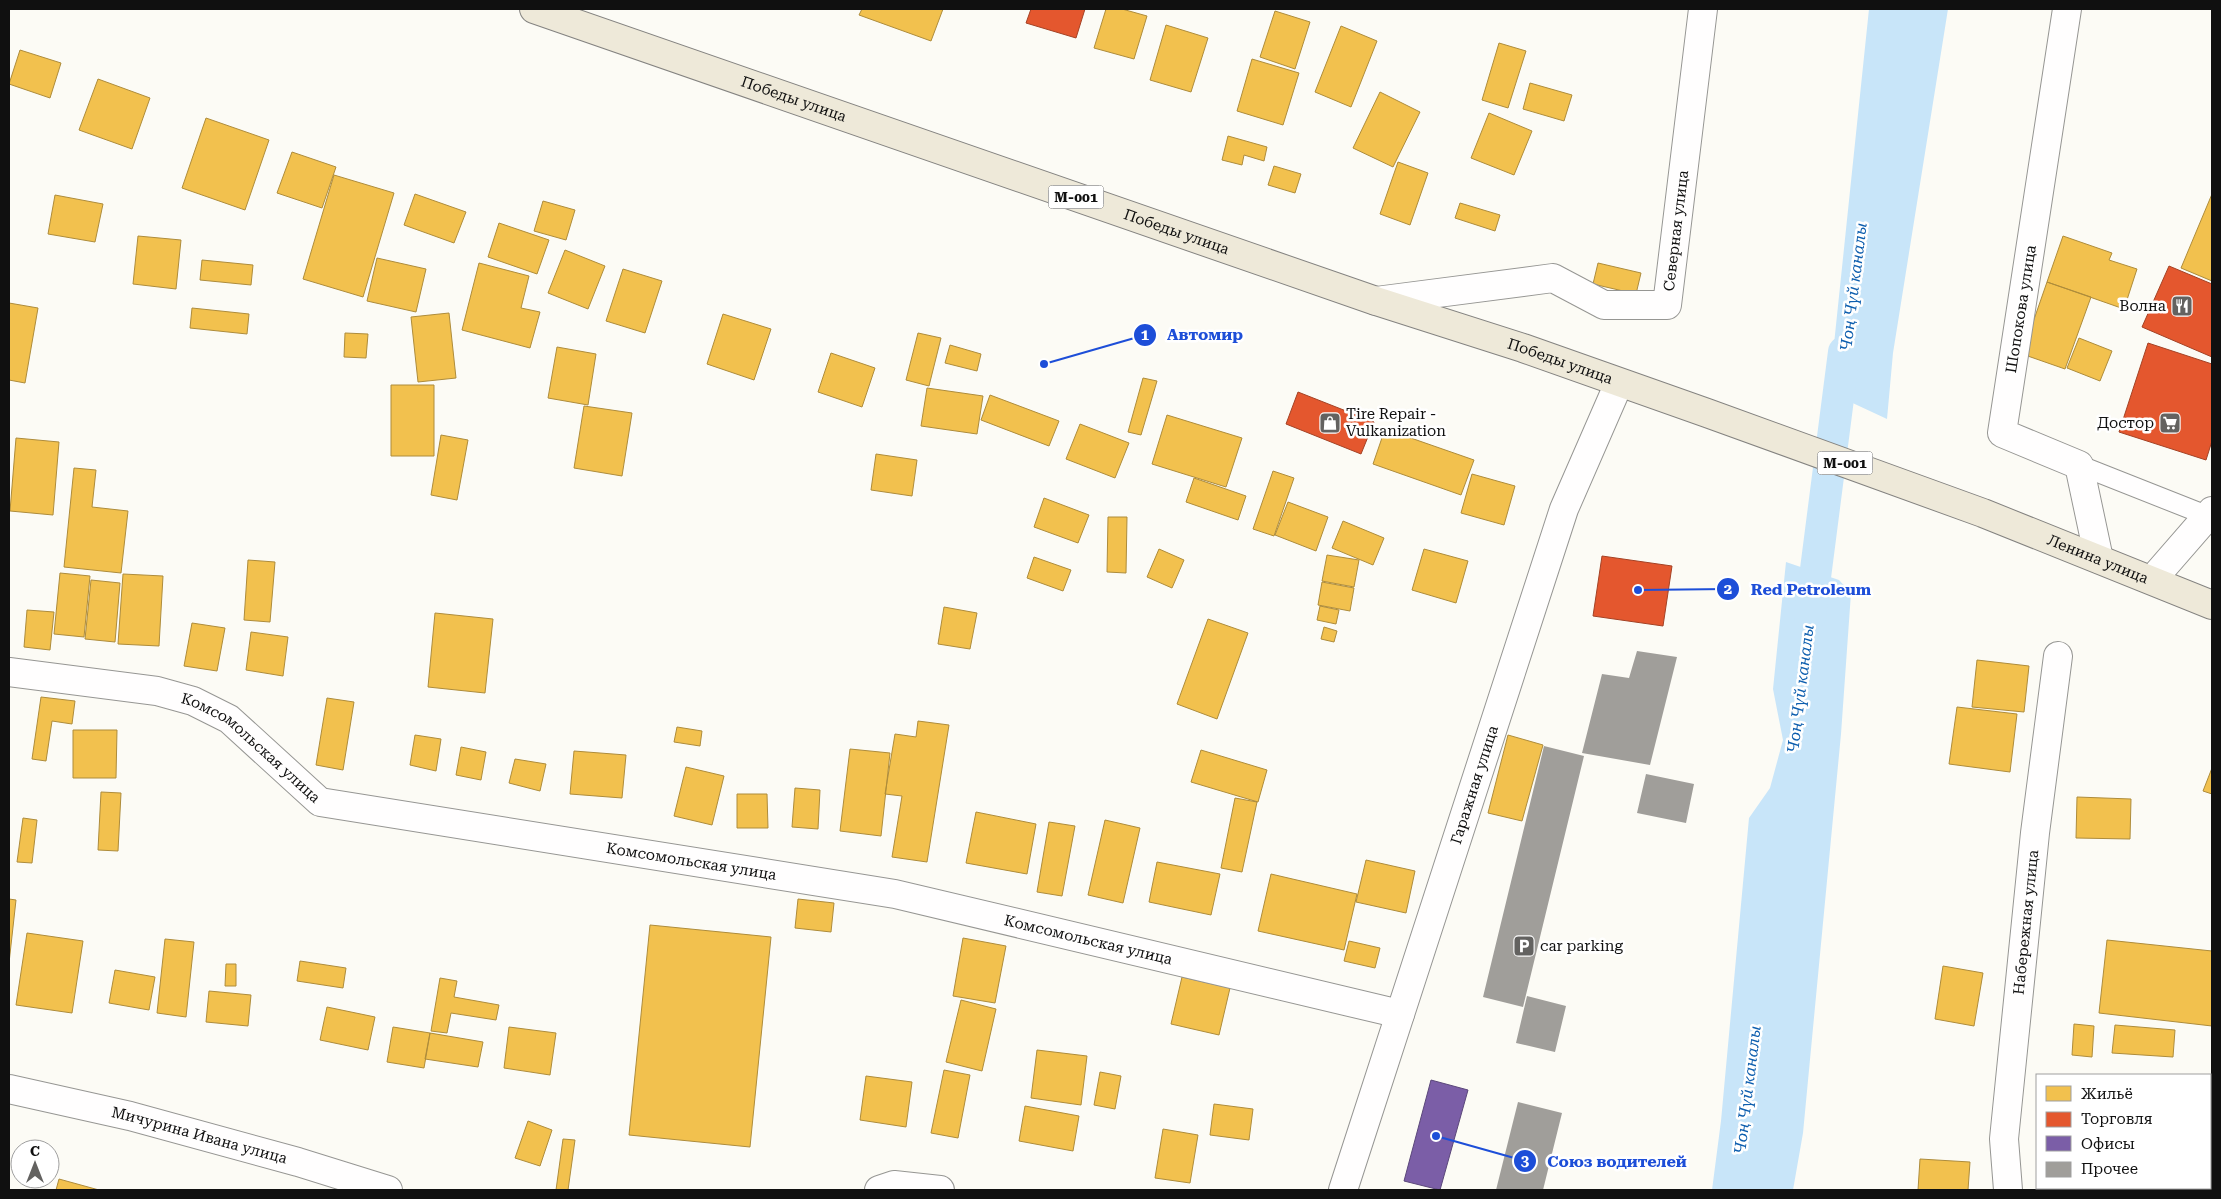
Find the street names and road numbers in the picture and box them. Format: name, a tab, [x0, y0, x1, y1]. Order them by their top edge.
street label: Победы улица	[739, 73, 849, 126]
street label: Северная улица	[1660, 169, 1692, 292]
road number: М-001	[1048, 186, 1104, 208]
street label: Победы улица	[1121, 205, 1232, 258]
street label: Шопокова улица	[2002, 244, 2040, 374]
street label: Победы улица	[1505, 335, 1615, 388]
road number: М-001	[1818, 452, 1872, 474]
street label: Ленина улица	[2045, 531, 2151, 587]
street label: Комсомольская улица	[179, 689, 324, 807]
street label: Гаражная улица	[1447, 723, 1502, 846]
street label: Комсомольская улица	[605, 839, 778, 884]
street label: Набережная улица	[2010, 849, 2042, 996]
street label: Комсомольская улица	[1002, 911, 1174, 969]
street label: Мичурина Ивана улица	[110, 1103, 289, 1168]

